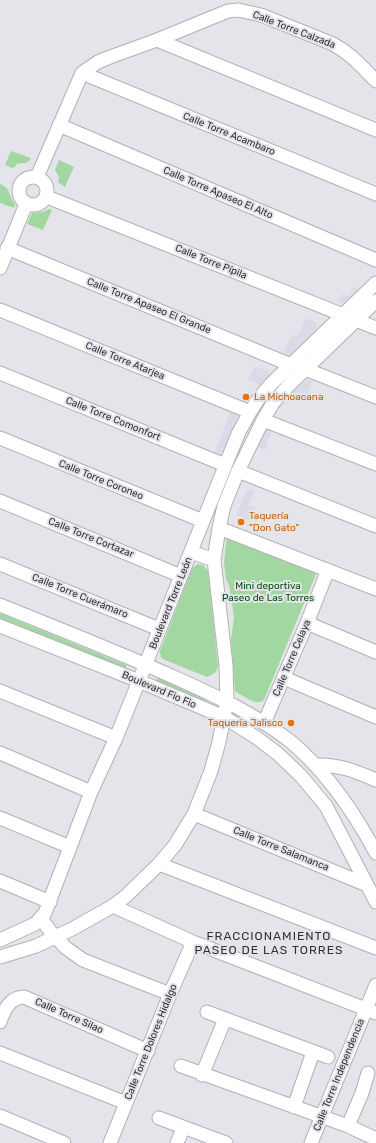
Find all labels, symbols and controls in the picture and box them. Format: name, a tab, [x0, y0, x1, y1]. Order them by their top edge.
street label: Calle Torre Calzada	[251, 9, 337, 51]
street label: Calle Torre Acambaro	[181, 110, 277, 158]
street label: Calle Torre Apaseo El Alto	[161, 164, 275, 222]
street label: Calle Torre Pípila	[173, 242, 249, 282]
street label: Calle Torre Apaseo El Grande	[85, 276, 213, 336]
street label: Calle Torre Atarjea	[84, 340, 166, 382]
place label: La Michoacana	[254, 391, 323, 403]
marker: La Michoacana	[241, 392, 251, 402]
street label: Calle Torre Comonfort	[64, 394, 162, 444]
street label: Calle Torre Coroneo	[57, 457, 145, 503]
place label: Taquería "Don Gato"	[249, 510, 299, 534]
street label: Calle Torre Cortazar	[46, 515, 136, 561]
marker: Taquería "Don Gato"	[236, 517, 246, 527]
street label: Boulevard Torre León	[147, 555, 195, 651]
street label: Calle Torre Cuerámaro	[30, 571, 130, 621]
park label: Mini deportiva Paseo de Las Torres	[222, 580, 314, 604]
street label: Calle Torre Celaya	[270, 618, 314, 698]
street label: Boulevard Fio Fio	[120, 669, 198, 711]
place label: Taquería Jalisco	[208, 717, 283, 729]
marker: Taquería Jalisco	[286, 718, 296, 728]
street label: Calle Torre Salamanca	[231, 824, 331, 874]
district label: FRACCIONAMIENTO PASEO DE LAS TORRES	[195, 930, 343, 958]
street label: Calle Torre Dolores Hidalgo	[122, 982, 180, 1102]
street label: Calle Torre Silao	[33, 996, 105, 1036]
street label: Calle Torre Independencia	[311, 1017, 367, 1133]

